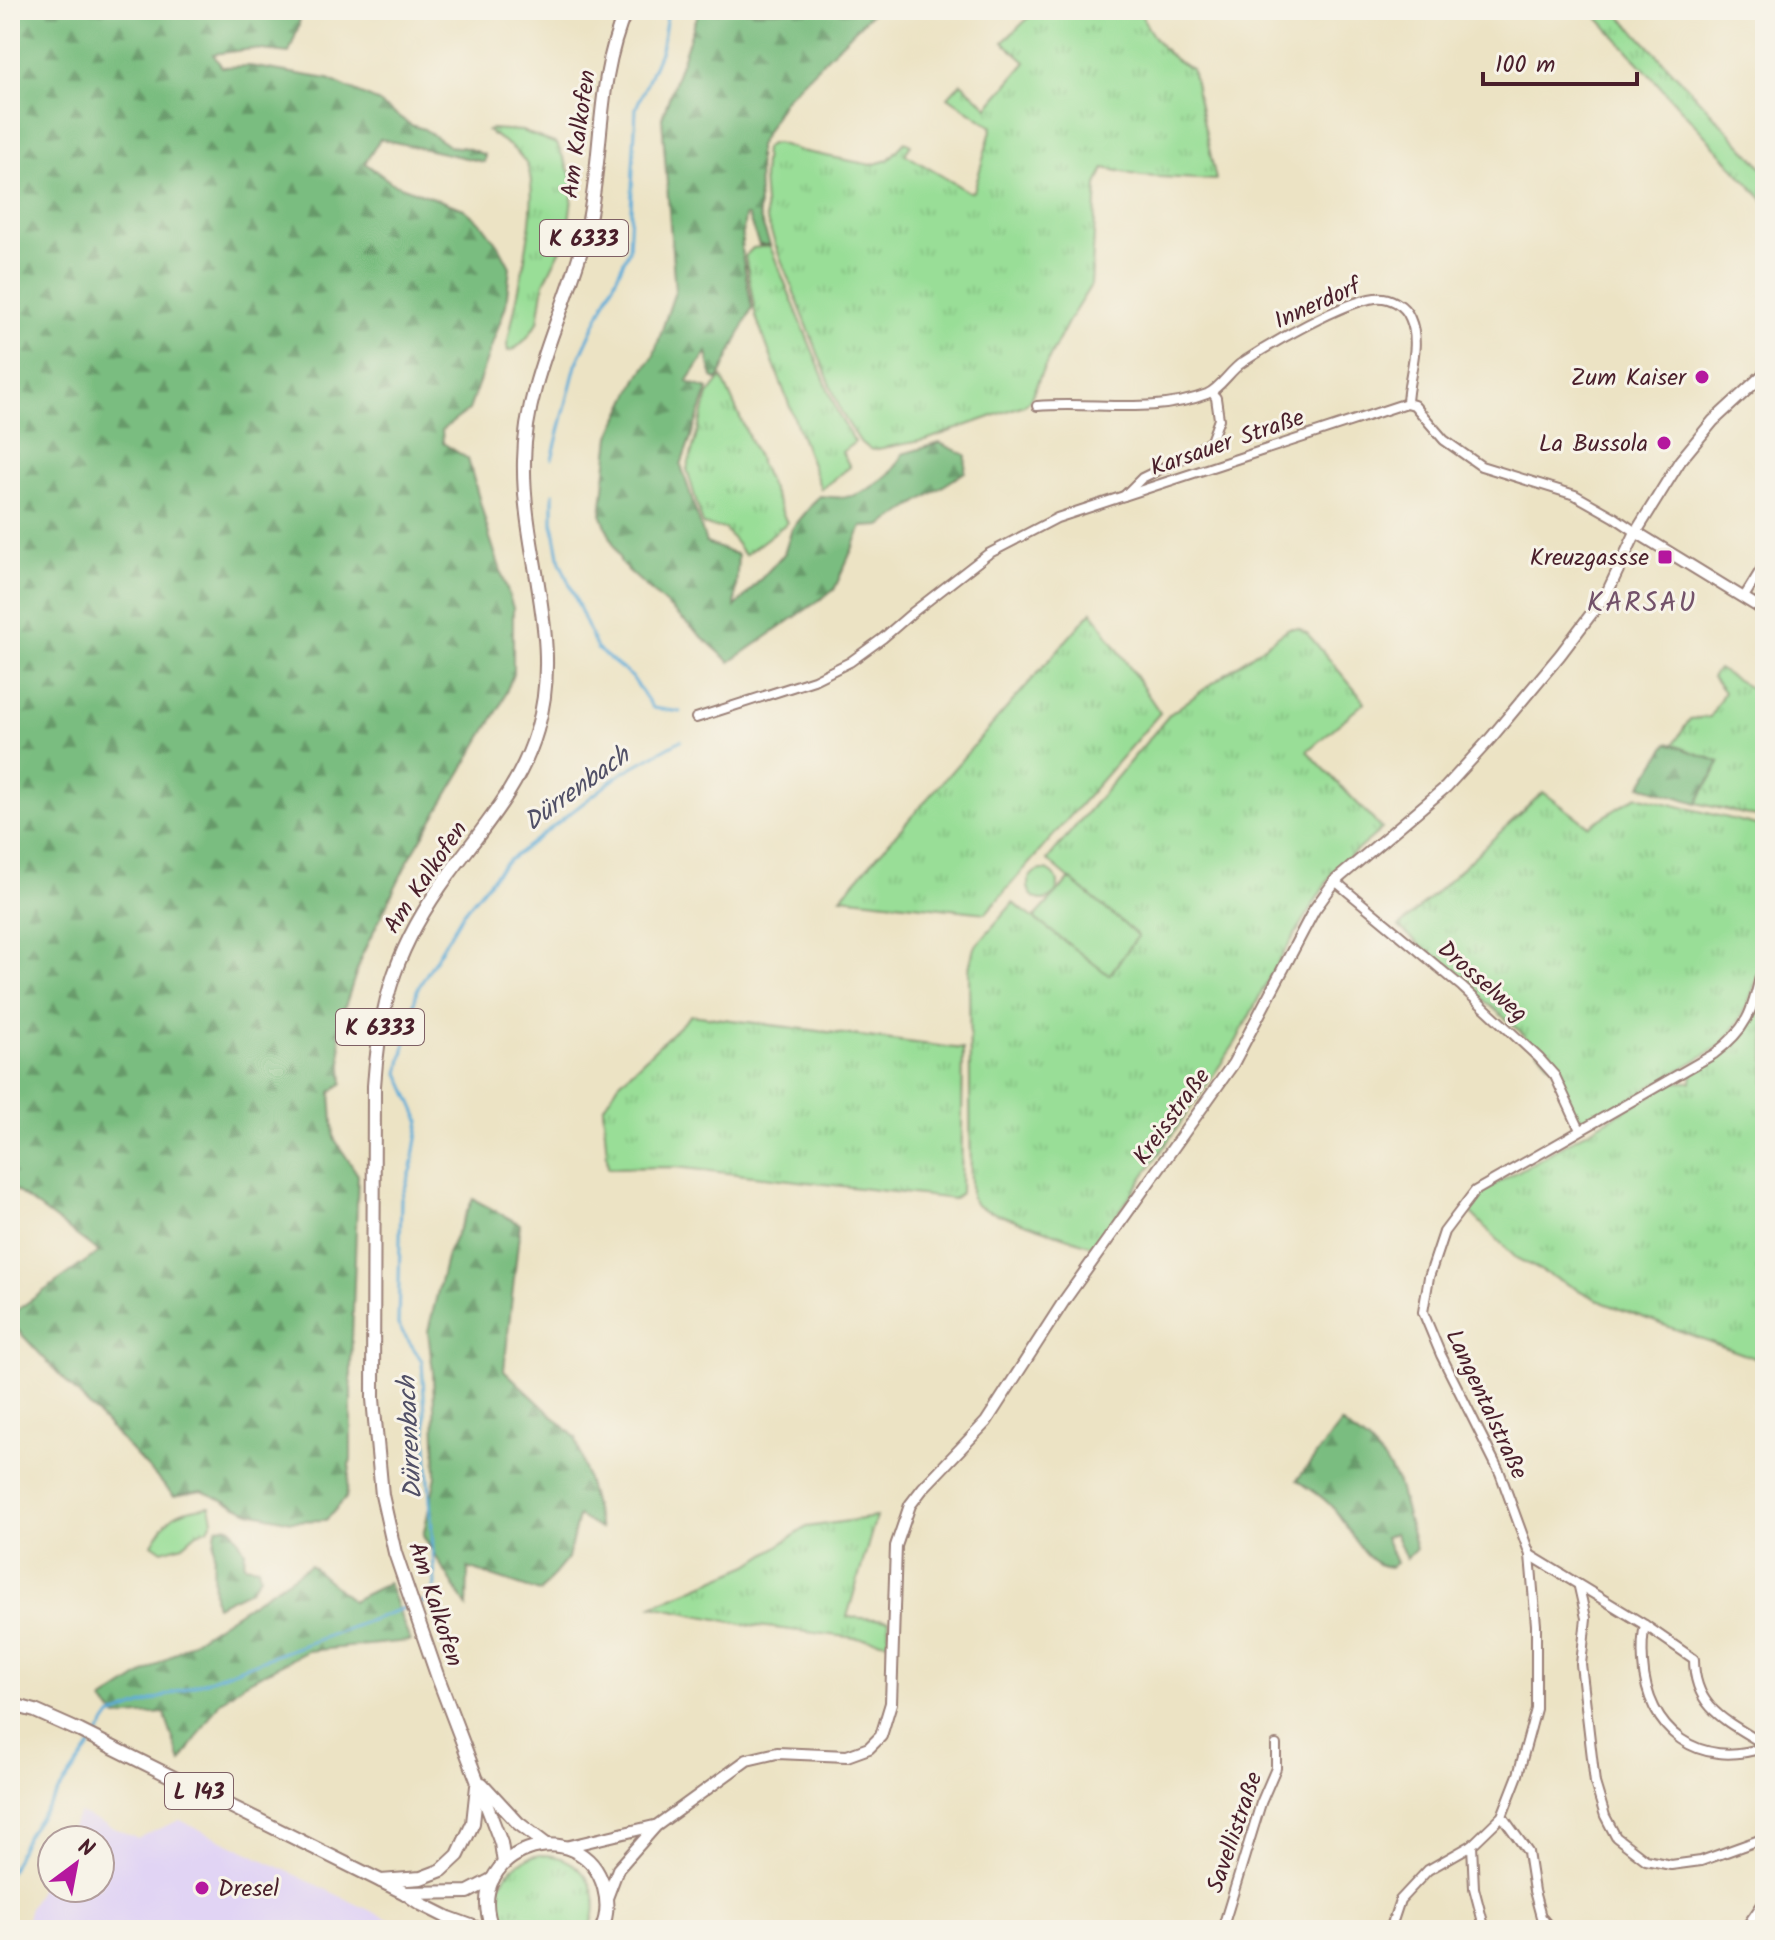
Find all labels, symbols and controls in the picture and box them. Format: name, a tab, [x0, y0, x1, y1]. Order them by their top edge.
scale bar	[1483, 36, 1637, 86]
text: 100 m	[1495, 46, 1555, 85]
street label: Am Kalkofen	[551, 67, 608, 201]
road number: K 6333	[540, 220, 628, 256]
street label: Innerdorf	[1268, 267, 1370, 341]
place label: Zum Kaiser	[1571, 359, 1688, 398]
marker: Zum Kaiser	[1693, 368, 1711, 386]
street label: Karsauer Straße	[1145, 399, 1310, 488]
place label: La Bussola	[1539, 425, 1648, 464]
marker: La Bussola	[1655, 434, 1673, 452]
place label: Kreuzgassse	[1530, 539, 1649, 578]
marker: Kreuzgassse	[1656, 548, 1674, 566]
district label: KARSAU	[1587, 581, 1697, 626]
water label: Dürrenbach	[515, 735, 641, 843]
street label: Am Kalkofen	[374, 813, 479, 942]
street label: Drosselweg	[1428, 931, 1536, 1033]
road number: K 6333	[336, 1009, 424, 1045]
street label: Kreisstraße	[1123, 1060, 1221, 1174]
street label: Langentalstraße	[1434, 1323, 1538, 1487]
water label: Dürrenbach	[387, 1373, 435, 1501]
street label: Am Kalkofen	[396, 1537, 473, 1672]
street label: Savellistraße	[1196, 1766, 1274, 1898]
road number: L 143	[165, 1773, 233, 1809]
north arrow	[36, 1824, 116, 1904]
text: N	[70, 1831, 101, 1868]
place label: Dresel	[218, 1870, 279, 1909]
marker: Dresel	[193, 1879, 211, 1897]

